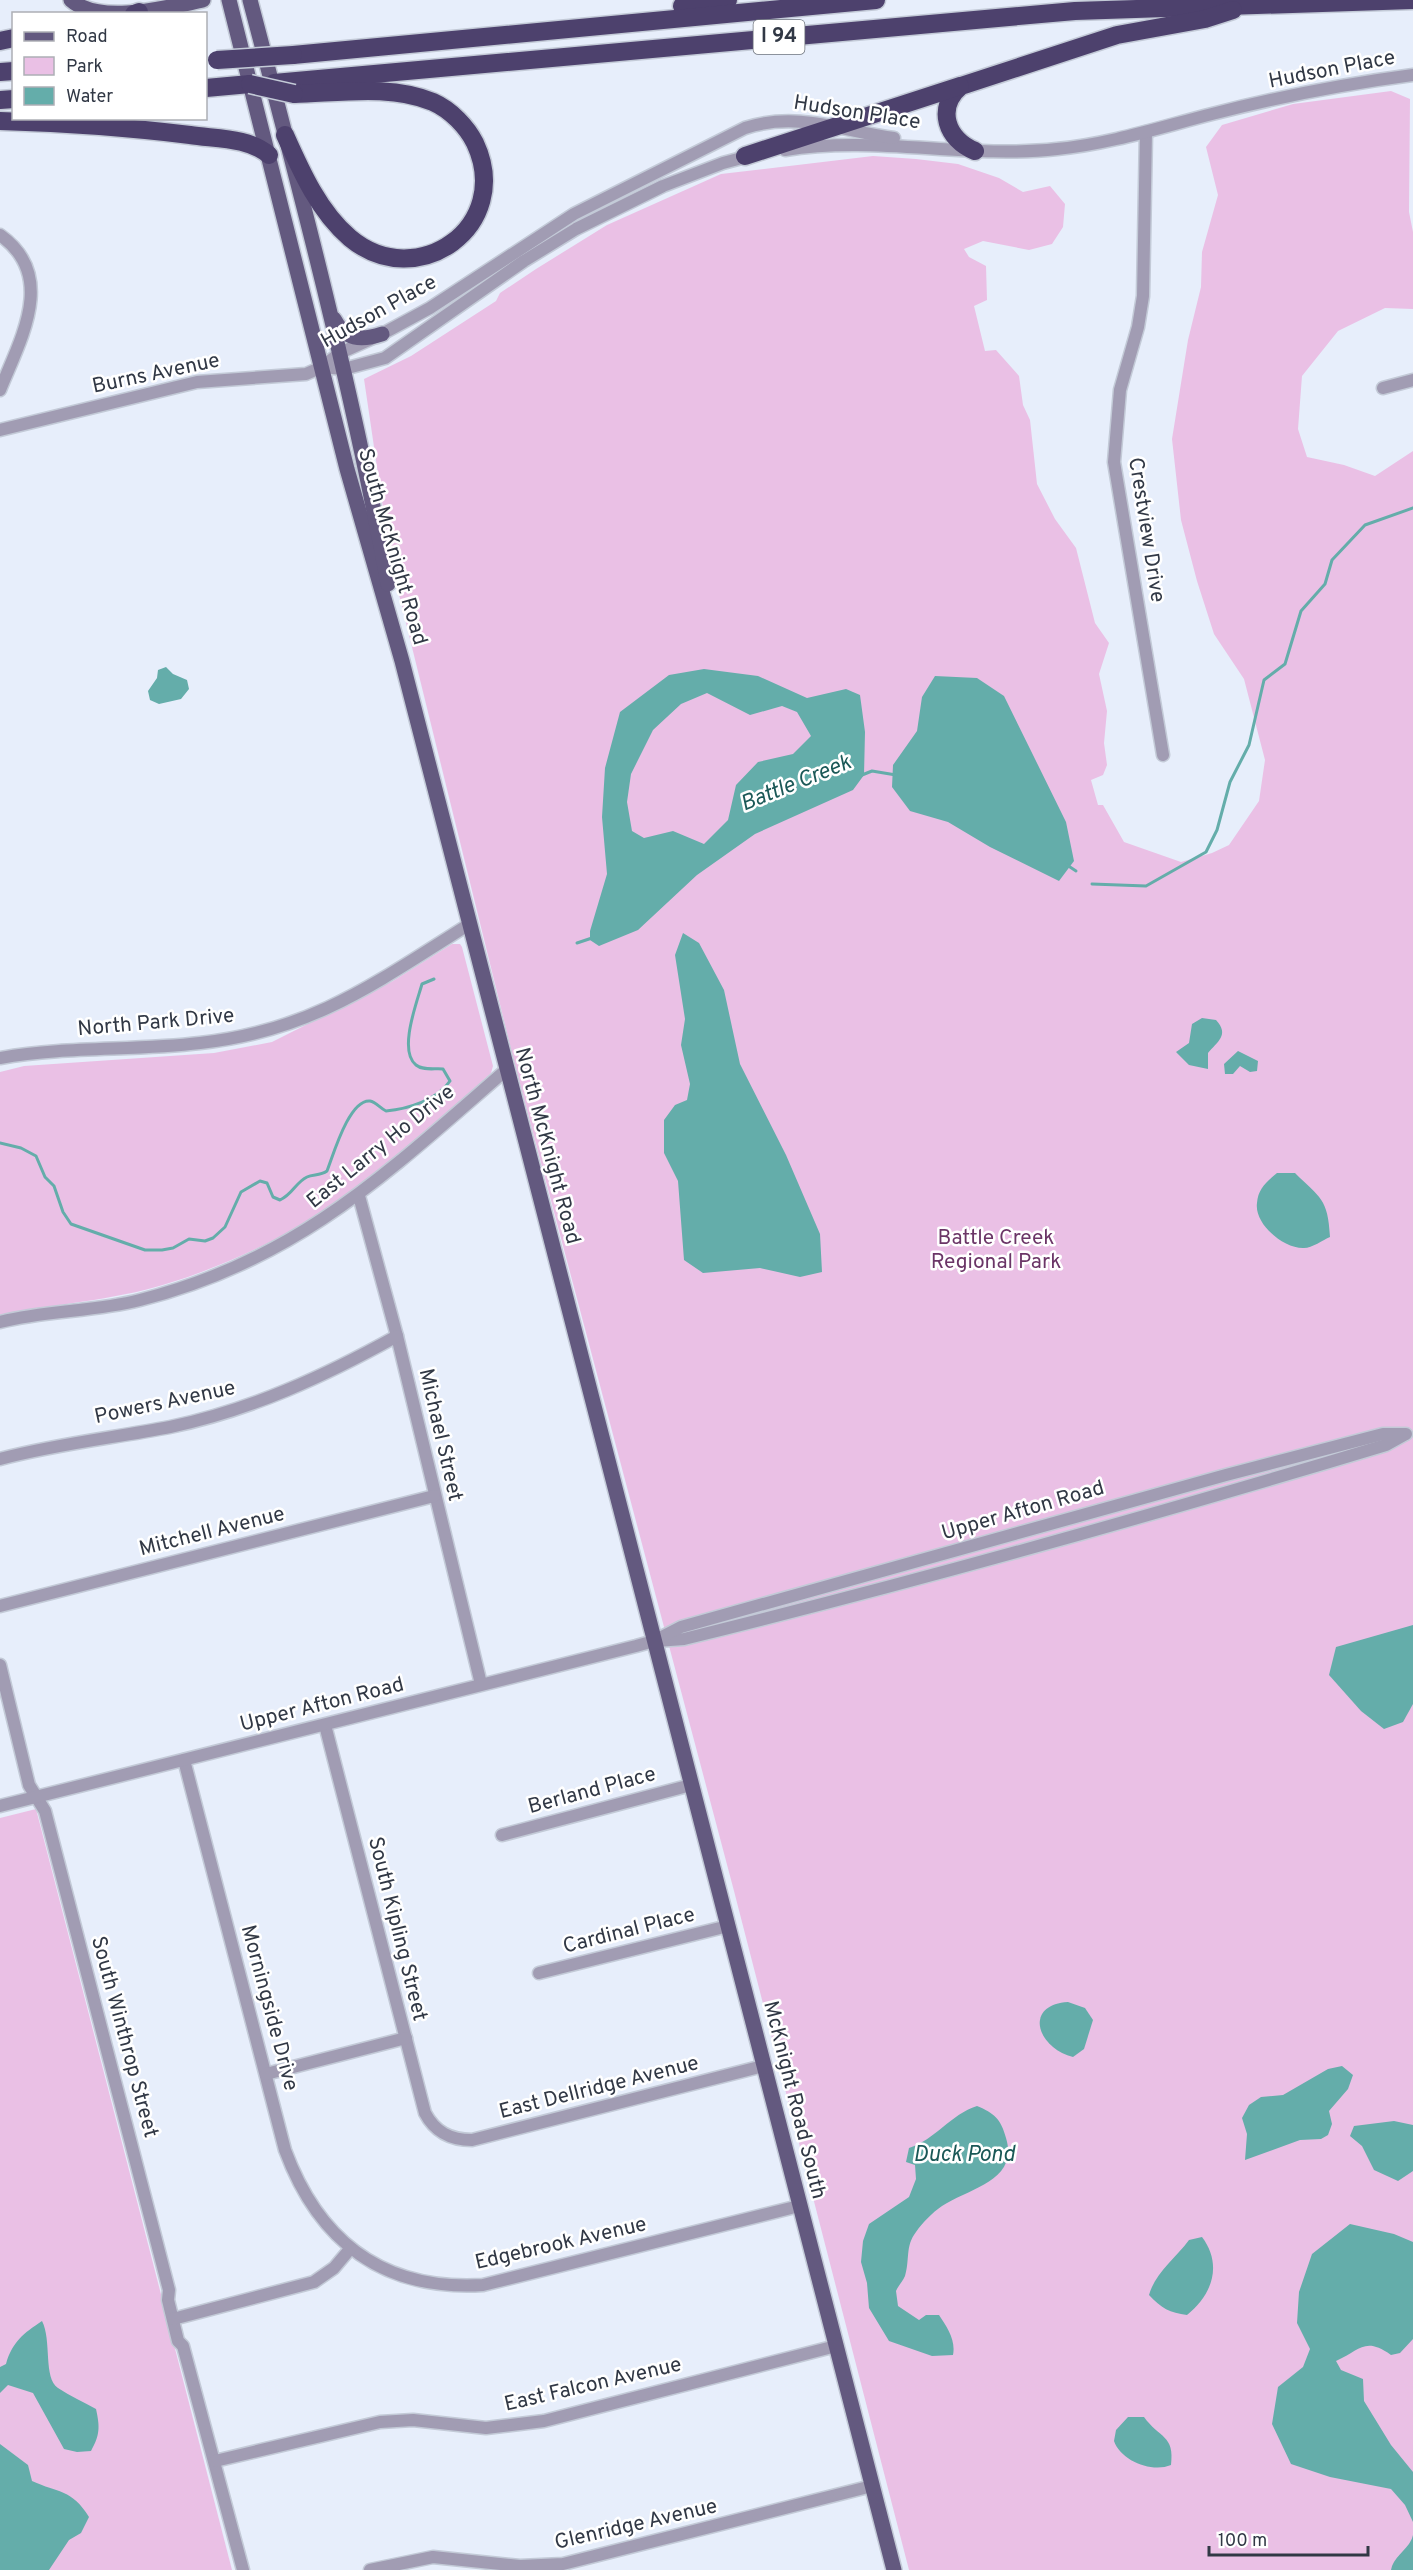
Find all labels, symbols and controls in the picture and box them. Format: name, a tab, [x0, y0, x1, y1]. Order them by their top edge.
legend	[12, 12, 207, 120]
road number: I 94	[754, 20, 804, 54]
text: Road	[66, 26, 108, 49]
street label: Hudson Place	[1266, 45, 1398, 95]
text: Park	[66, 56, 103, 79]
text: Water	[66, 86, 113, 109]
street label: Hudson Place	[792, 90, 922, 136]
street label: Hudson Place	[316, 269, 442, 355]
street label: Burns Avenue	[90, 347, 222, 401]
street label: South McKnight Road	[351, 446, 433, 648]
street label: Crestview Drive	[1121, 456, 1171, 604]
water label: Battle Creek	[737, 749, 856, 818]
street label: North Park Drive	[76, 1003, 236, 1043]
street label: North McKnight Road	[508, 1045, 586, 1247]
street label: East Larry Ho Drive	[302, 1079, 460, 1215]
park label: Battle Creek Regional Park	[931, 1225, 1061, 1276]
street label: Michael Street	[412, 1366, 468, 1504]
street label: Powers Avenue	[92, 1375, 238, 1431]
street label: Upper Afton Road	[938, 1475, 1108, 1547]
street label: Mitchell Avenue	[136, 1501, 288, 1563]
street label: Upper Afton Road	[237, 1672, 407, 1738]
street label: Berland Place	[525, 1761, 659, 1821]
street label: South Kipling Street	[361, 1834, 433, 2024]
street label: Cardinal Place	[560, 1902, 698, 1960]
street label: Morningside Drive	[234, 1922, 304, 2094]
street label: South Winthrop Street	[84, 1933, 164, 2141]
street label: McKnight Road South	[756, 1998, 832, 2202]
street label: East Dellridge Avenue	[496, 2050, 702, 2126]
water label: Duck Pond	[913, 2142, 1017, 2169]
street label: Edgebrook Avenue	[473, 2211, 649, 2277]
street label: East Falcon Avenue	[502, 2351, 684, 2419]
street label: Glenridge Avenue	[552, 2493, 720, 2557]
scale bar	[1209, 2519, 1368, 2557]
text: 100 m	[1218, 2530, 1267, 2553]

